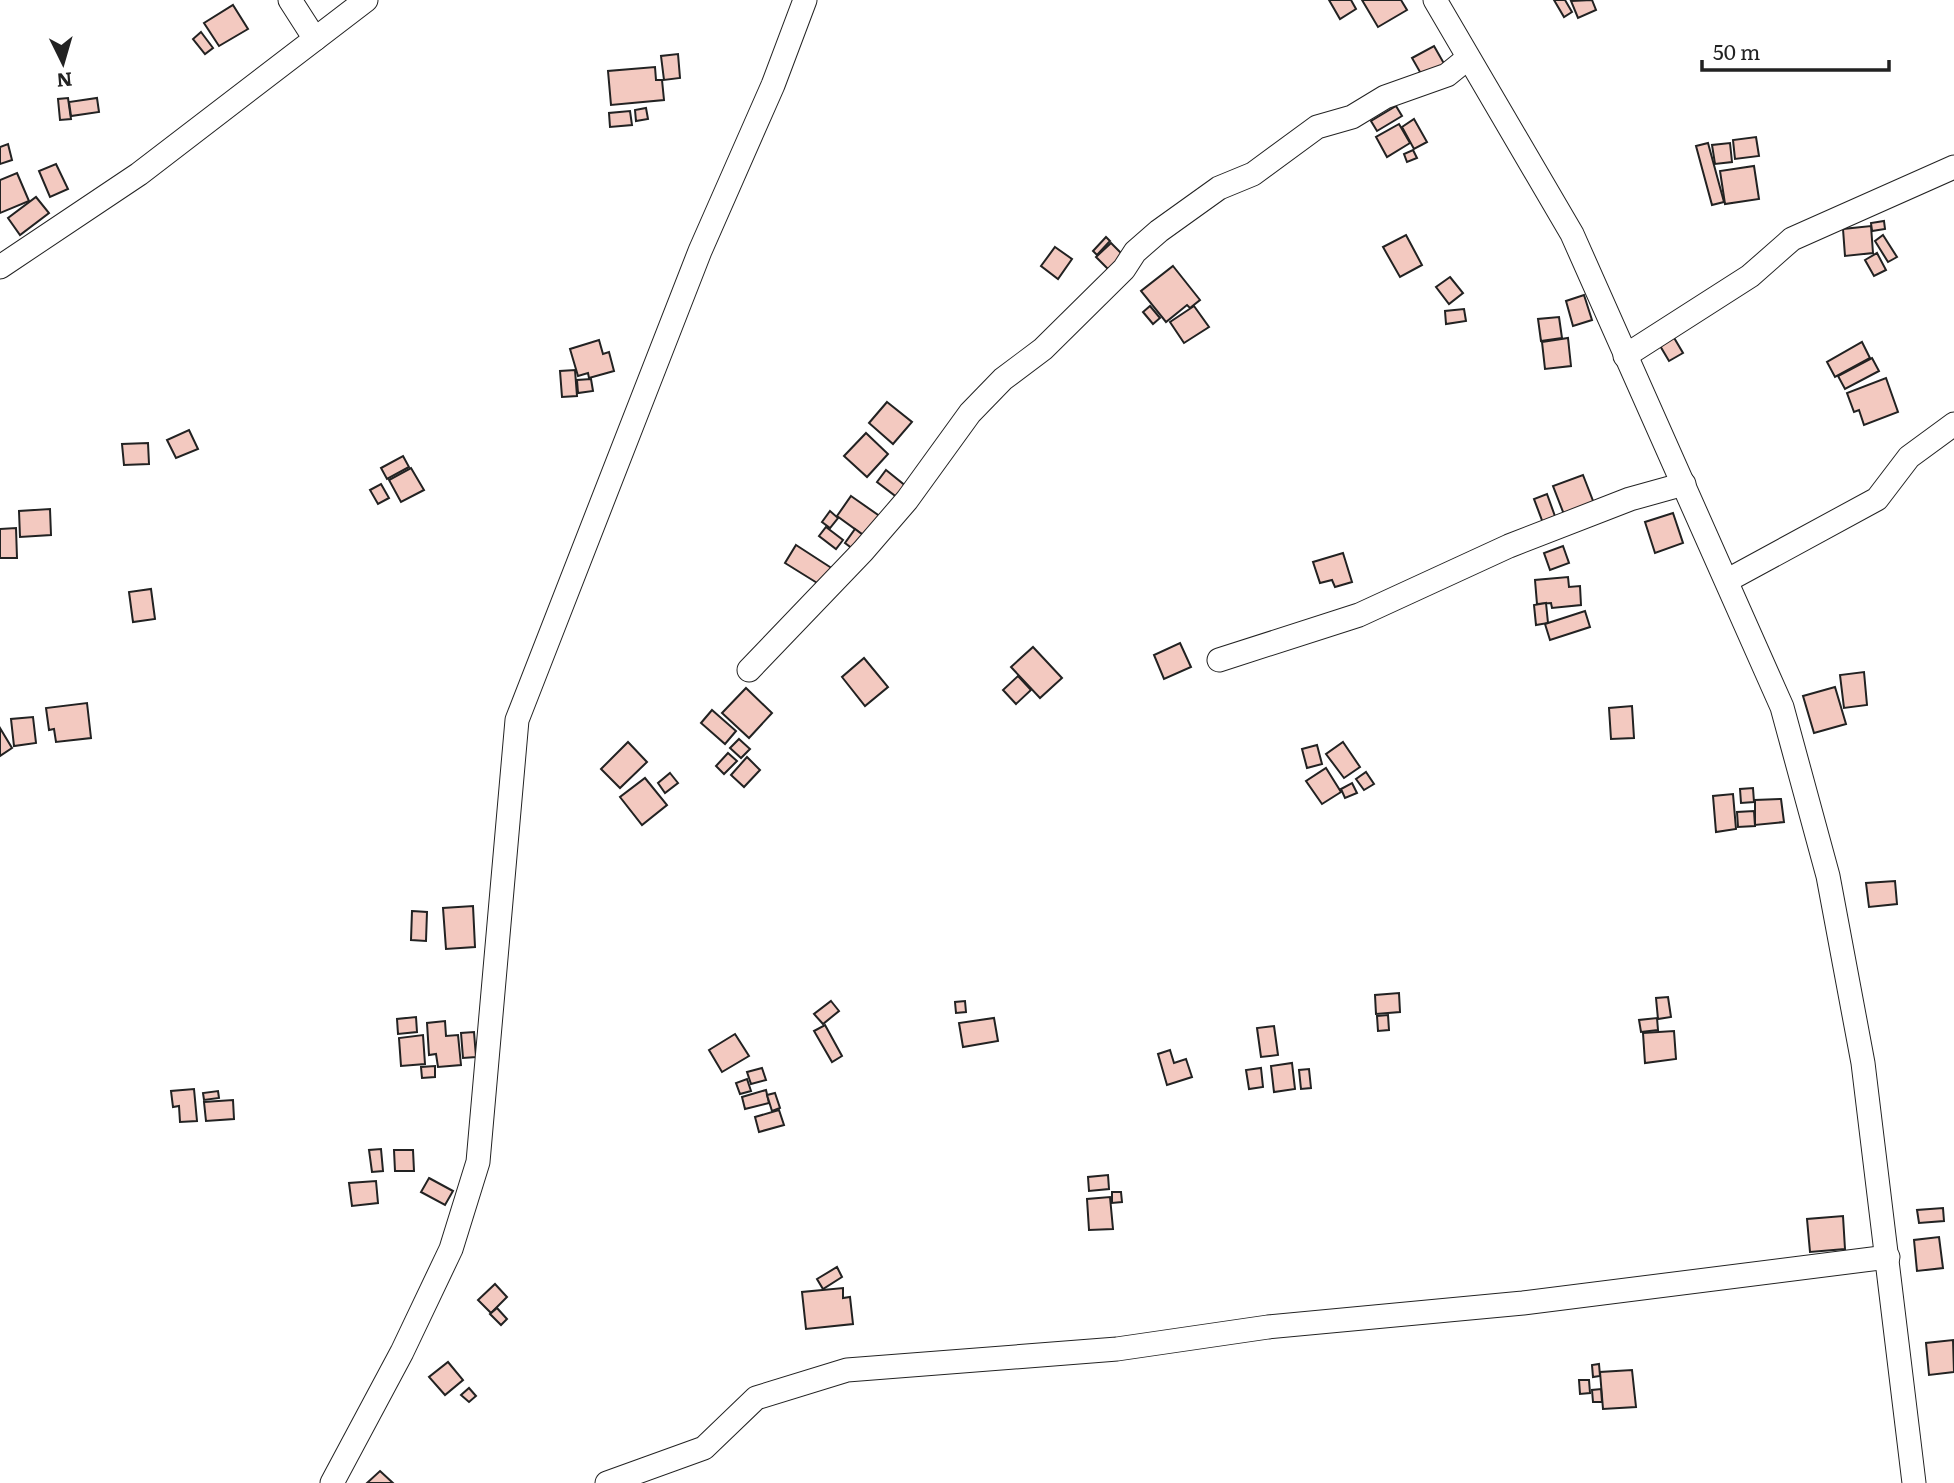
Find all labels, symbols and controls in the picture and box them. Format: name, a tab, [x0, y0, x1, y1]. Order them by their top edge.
north arrow	[28, 28, 98, 98]
scale bar	[1702, 28, 1889, 72]
text: 50 m	[1713, 35, 1760, 66]
text: N	[55, 66, 74, 96]

